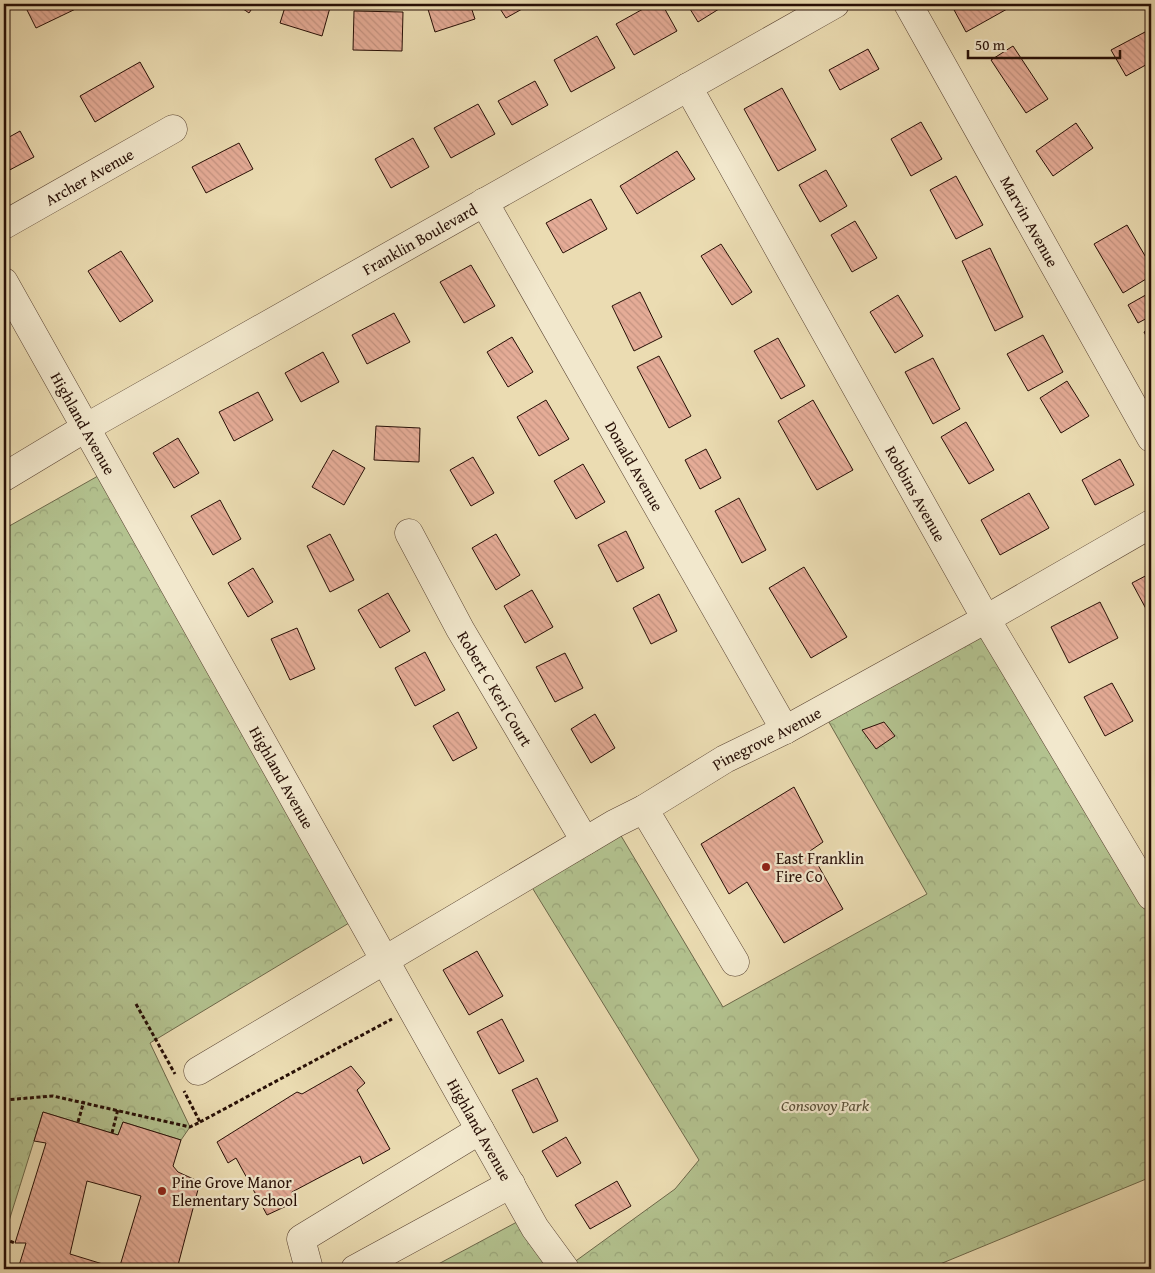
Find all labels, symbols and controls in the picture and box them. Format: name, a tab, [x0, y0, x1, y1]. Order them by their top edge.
scale bar	[968, 28, 1120, 60]
text: 50 m	[975, 34, 1006, 55]
street label: Archer Avenue	[40, 142, 138, 211]
street label: Marvin Avenue	[994, 171, 1065, 271]
street label: Franklin Boulevard	[358, 197, 482, 281]
street label: Highland Avenue	[45, 368, 122, 479]
street label: Donald Avenue	[599, 417, 670, 516]
street label: Robbins Avenue	[879, 441, 952, 546]
street label: Robert C Keri Court	[452, 626, 539, 751]
street label: Pinegrove Avenue	[707, 700, 825, 776]
street label: Highland Avenue	[244, 722, 320, 833]
place label: East Franklin Fire Co	[776, 846, 864, 888]
marker: East Franklin Fire Co	[760, 861, 772, 873]
street label: Highland Avenue	[441, 1074, 518, 1185]
park label: Consovoy Park	[781, 1093, 870, 1117]
place label: Pine Grove Manor Elementary School	[172, 1170, 298, 1212]
marker: Pine Grove Manor Elementary School	[156, 1185, 168, 1197]

